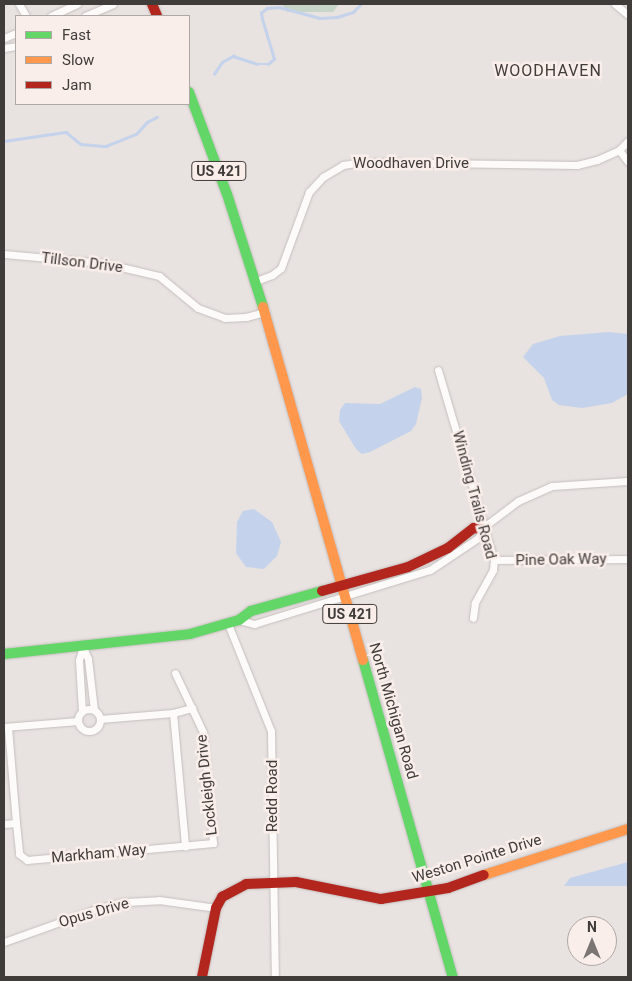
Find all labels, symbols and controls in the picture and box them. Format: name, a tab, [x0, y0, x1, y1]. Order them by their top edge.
legend	[15, 15, 190, 105]
text: Fast	[62, 26, 91, 44]
text: Slow	[62, 51, 94, 69]
district label: WOODHAVEN	[493, 61, 603, 81]
text: Jam	[62, 76, 92, 94]
street label: Woodhaven Drive	[353, 155, 469, 173]
road number: US 421	[190, 160, 248, 182]
street label: Tillson Drive	[40, 249, 124, 277]
street label: Winding Trails Road	[448, 429, 500, 561]
street label: Pine Oak Way	[515, 550, 607, 570]
road number: US 421	[321, 602, 379, 626]
street label: North Michigan Road	[365, 641, 421, 781]
street label: Lockleigh Drive	[193, 734, 221, 836]
street label: Redd Road	[264, 760, 282, 832]
street label: Weston Pointe Drive	[410, 831, 544, 887]
street label: Markham Way	[51, 841, 147, 867]
street label: Opus Drive	[57, 894, 131, 932]
north arrow	[567, 916, 617, 966]
text: N	[587, 919, 597, 935]

